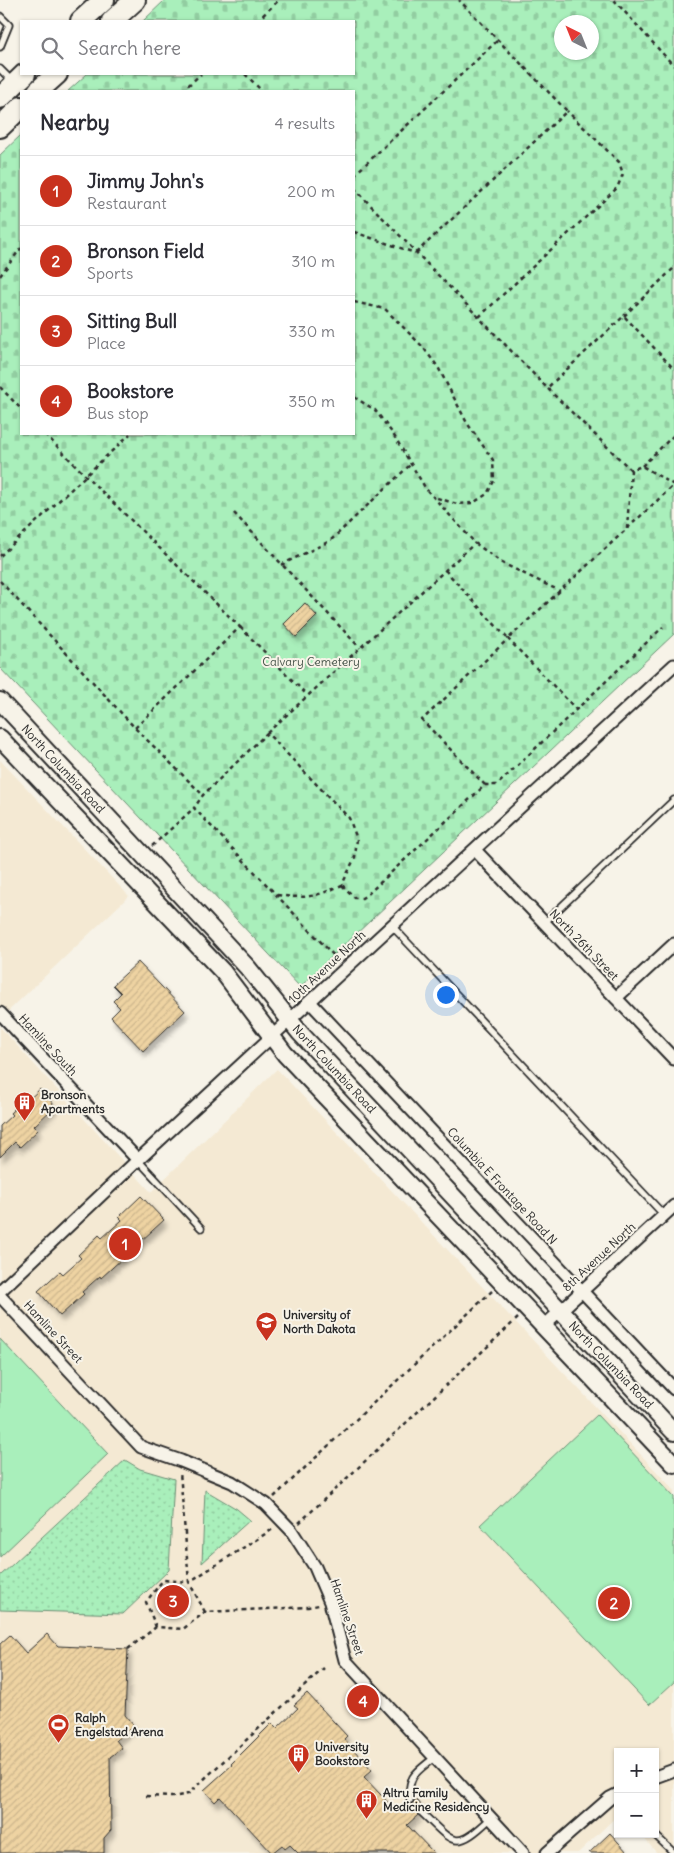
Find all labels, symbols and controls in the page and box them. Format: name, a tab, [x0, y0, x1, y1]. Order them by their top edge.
north arrow	[554, 15, 599, 60]
search box	[20, 20, 355, 75]
icon: search	[38, 34, 66, 62]
text: Search here	[78, 36, 181, 60]
text: Nearby	[40, 109, 110, 136]
text: 4 results	[274, 113, 335, 133]
text: Jimmy John's	[87, 169, 204, 193]
text: 1	[53, 181, 59, 201]
text: 200 m	[287, 181, 335, 201]
text: Restaurant	[87, 193, 167, 213]
text: Bronson Field	[87, 239, 204, 263]
text: 2	[52, 251, 60, 271]
text: 310 m	[291, 251, 335, 271]
text: Sports	[87, 263, 133, 283]
text: Sitting Bull	[87, 309, 177, 333]
text: 3	[51, 321, 61, 341]
text: 330 m	[288, 321, 335, 341]
text: Place	[87, 333, 126, 353]
text: Bookstore	[87, 379, 174, 403]
text: 4	[51, 391, 61, 411]
text: 350 m	[288, 391, 335, 411]
text: Bus stop	[87, 403, 149, 423]
park label: Calvary Cemetery	[262, 654, 360, 669]
street label: North Columbia Road	[18, 721, 108, 816]
street label: North 26th Street	[547, 906, 622, 983]
street label: 10th Avenue North	[285, 927, 369, 1006]
your location	[433, 982, 459, 1008]
street label: Hamline South	[16, 1011, 81, 1079]
street label: North Columbia Road	[289, 1021, 379, 1116]
place label: Bronson Apartments	[41, 1087, 105, 1117]
building icon: Bronson Apartments	[13, 1090, 37, 1121]
street label: Columbia E Frontage Road N	[444, 1124, 561, 1247]
street label: 8th Avenue North	[559, 1219, 638, 1294]
pin: 1	[109, 1225, 141, 1263]
street label: Hamline Street	[21, 1297, 86, 1366]
place label: University of North Dakota	[283, 1307, 356, 1336]
school or university icon: University of North Dakota	[255, 1310, 279, 1341]
street label: North Columbia Road	[566, 1318, 657, 1411]
street label: Hamline Street	[327, 1577, 368, 1657]
pin: 3	[157, 1582, 189, 1620]
pin: 2	[598, 1584, 630, 1622]
pin: 4	[347, 1682, 379, 1720]
place label: Ralph Engelstad Arena	[75, 1710, 164, 1740]
sports icon: Ralph Engelstad Arena	[47, 1713, 71, 1744]
place label: University Bookstore	[315, 1739, 370, 1768]
building icon: University Bookstore	[287, 1742, 311, 1773]
map controls	[614, 1748, 659, 1838]
button: +	[614, 1748, 659, 1793]
place label: Altru Family Medicine Residency	[383, 1785, 489, 1815]
building icon: Altru Family Medicine Residency	[355, 1788, 379, 1819]
button: −	[614, 1793, 659, 1838]

